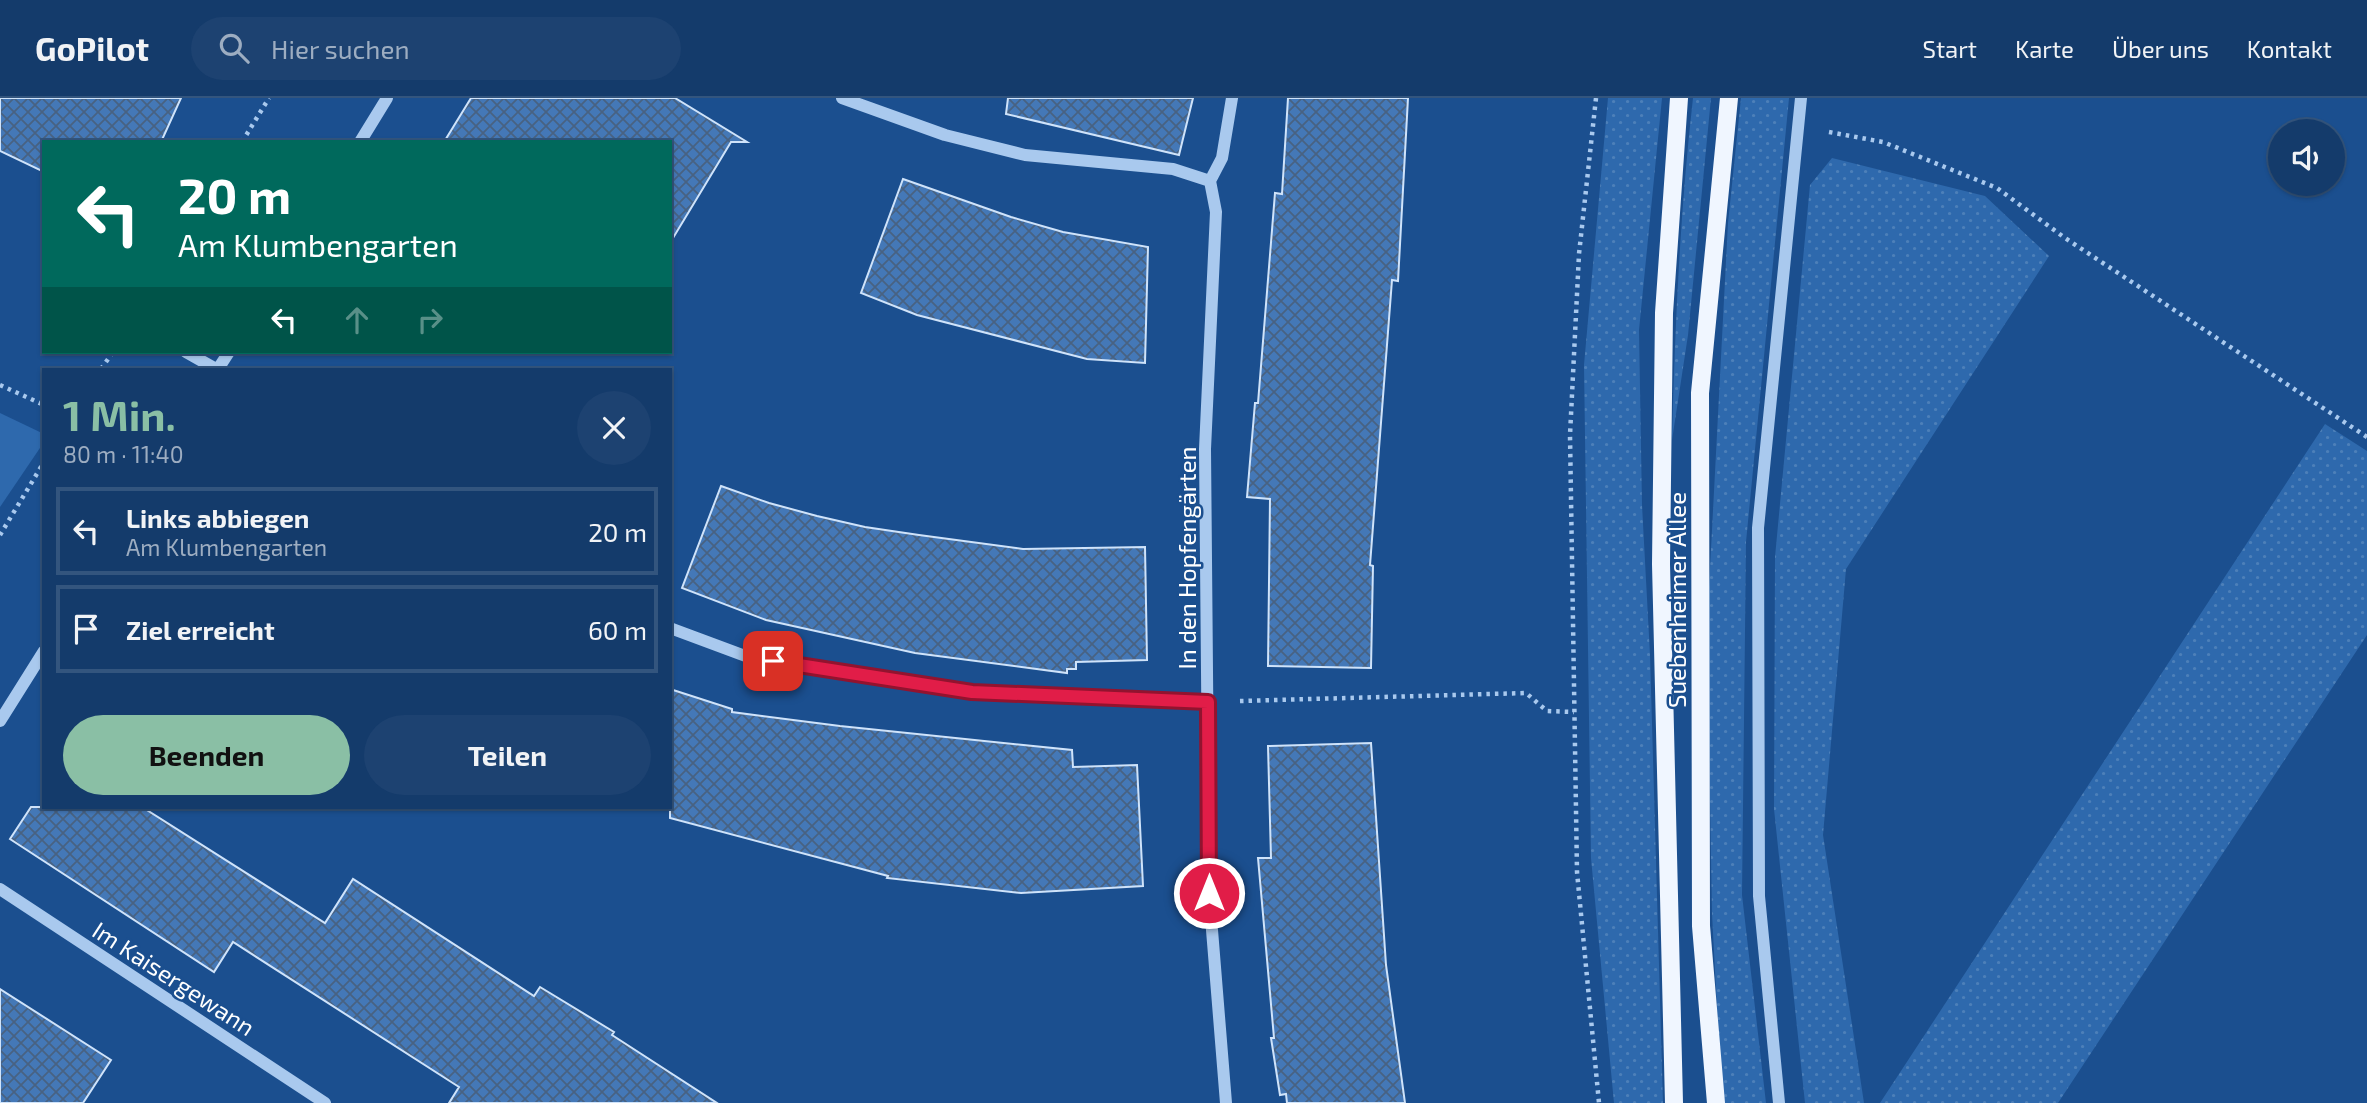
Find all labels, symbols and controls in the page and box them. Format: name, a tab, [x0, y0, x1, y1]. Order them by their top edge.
search box	[191, 17, 681, 80]
text: GoPilot	[35, 28, 149, 68]
icon: search	[215, 29, 253, 67]
text: Hier suchen	[271, 33, 409, 64]
text: Start	[1923, 34, 1977, 63]
text: Karte	[2015, 34, 2074, 63]
text: Über uns	[2112, 34, 2209, 63]
text: Kontakt	[2247, 34, 2332, 63]
map controls	[2268, 119, 2345, 196]
button: sound	[2268, 119, 2345, 196]
text: 20 m	[178, 165, 291, 224]
icon: left	[63, 168, 154, 259]
text: Am Klumbengarten	[178, 225, 458, 263]
icon: left	[265, 301, 303, 339]
icon: ahead	[338, 301, 376, 339]
icon: right	[411, 301, 449, 339]
text: 1 Min.	[63, 389, 176, 439]
button: close	[577, 391, 651, 465]
text: 80 m · 11:40	[63, 440, 184, 468]
street label: In den Hopfengärten	[1172, 447, 1201, 669]
street label: Suebenheimer Allee	[1662, 492, 1691, 708]
text: Links abbiegen	[126, 502, 310, 533]
icon: left	[67, 512, 105, 550]
text: 20 m	[588, 516, 647, 547]
text: Am Klumbengarten	[126, 533, 327, 561]
icon: arrive	[67, 610, 105, 648]
text: Ziel erreicht	[126, 614, 275, 645]
text: 60 m	[588, 614, 647, 645]
pin	[743, 631, 803, 691]
icon: arrive	[754, 642, 792, 680]
button: Beenden	[63, 715, 350, 795]
button: Teilen	[364, 715, 651, 795]
position arrow	[1172, 856, 1246, 930]
street label: Im Kaisergewann	[87, 915, 261, 1041]

